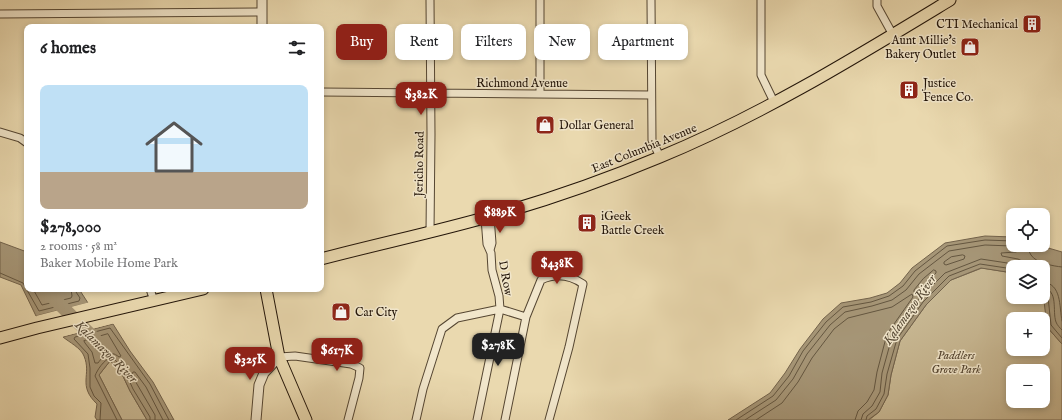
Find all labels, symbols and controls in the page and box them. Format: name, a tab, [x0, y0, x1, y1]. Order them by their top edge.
building icon: CTI Mechanical	[1021, 13, 1043, 35]
place label: CTI Mechanical	[936, 17, 1019, 32]
chip: Buy	[336, 24, 387, 60]
chip: Rent	[395, 24, 453, 60]
chip: Filters	[461, 24, 526, 60]
chip: New	[534, 24, 590, 60]
chip: Apartment	[598, 24, 688, 60]
place label: Aunt Millie's Bakery Outlet	[885, 33, 956, 62]
shop icon: Aunt Millie's Bakery Outlet	[959, 36, 981, 58]
icon: filters	[286, 37, 308, 59]
text: 6 homes	[40, 38, 96, 59]
street label: Richmond Avenue	[476, 76, 568, 91]
place label: Justice Fence Co.	[921, 76, 973, 105]
building icon: Justice Fence Co.	[898, 79, 920, 101]
pin: $382K	[393, 82, 449, 116]
text: $382K	[405, 86, 437, 103]
icon: home	[138, 111, 210, 183]
shop icon: Dollar General	[534, 114, 556, 136]
place label: Dollar General	[559, 118, 634, 133]
street label: East Columbia Avenue	[589, 120, 699, 176]
street label: Jericho Road	[411, 131, 429, 199]
pin: $889K	[472, 200, 528, 234]
text: $889K	[484, 204, 516, 221]
map controls	[1006, 208, 1050, 408]
button: locate	[1006, 208, 1050, 252]
place label: iGeek Battle Creek	[601, 209, 665, 238]
building icon: iGeek Battle Creek	[576, 212, 598, 234]
text: $278,000	[40, 217, 101, 238]
text: 2 rooms · 58 m²	[40, 238, 117, 255]
pin: $438K	[529, 251, 585, 285]
text: Baker Mobile Home Park	[40, 255, 178, 272]
text: $438K	[541, 255, 573, 272]
street label: D Row	[495, 259, 516, 298]
button: layers	[1006, 260, 1050, 304]
water label: Kalamazoo River	[879, 271, 941, 349]
shop icon: Car City	[330, 301, 352, 323]
place label: Car City	[355, 305, 398, 320]
button: +	[1006, 312, 1050, 356]
water label: Kalamazoo River	[70, 316, 141, 387]
pin: $278K	[470, 333, 526, 367]
text: $278K	[481, 337, 515, 354]
pin: $617K	[309, 338, 365, 372]
text: $617K	[321, 342, 353, 359]
pin: $325K	[222, 347, 278, 381]
park label: Paddlers Grove Park	[931, 348, 981, 377]
text: $325K	[234, 351, 266, 368]
button: −	[1006, 364, 1050, 408]

